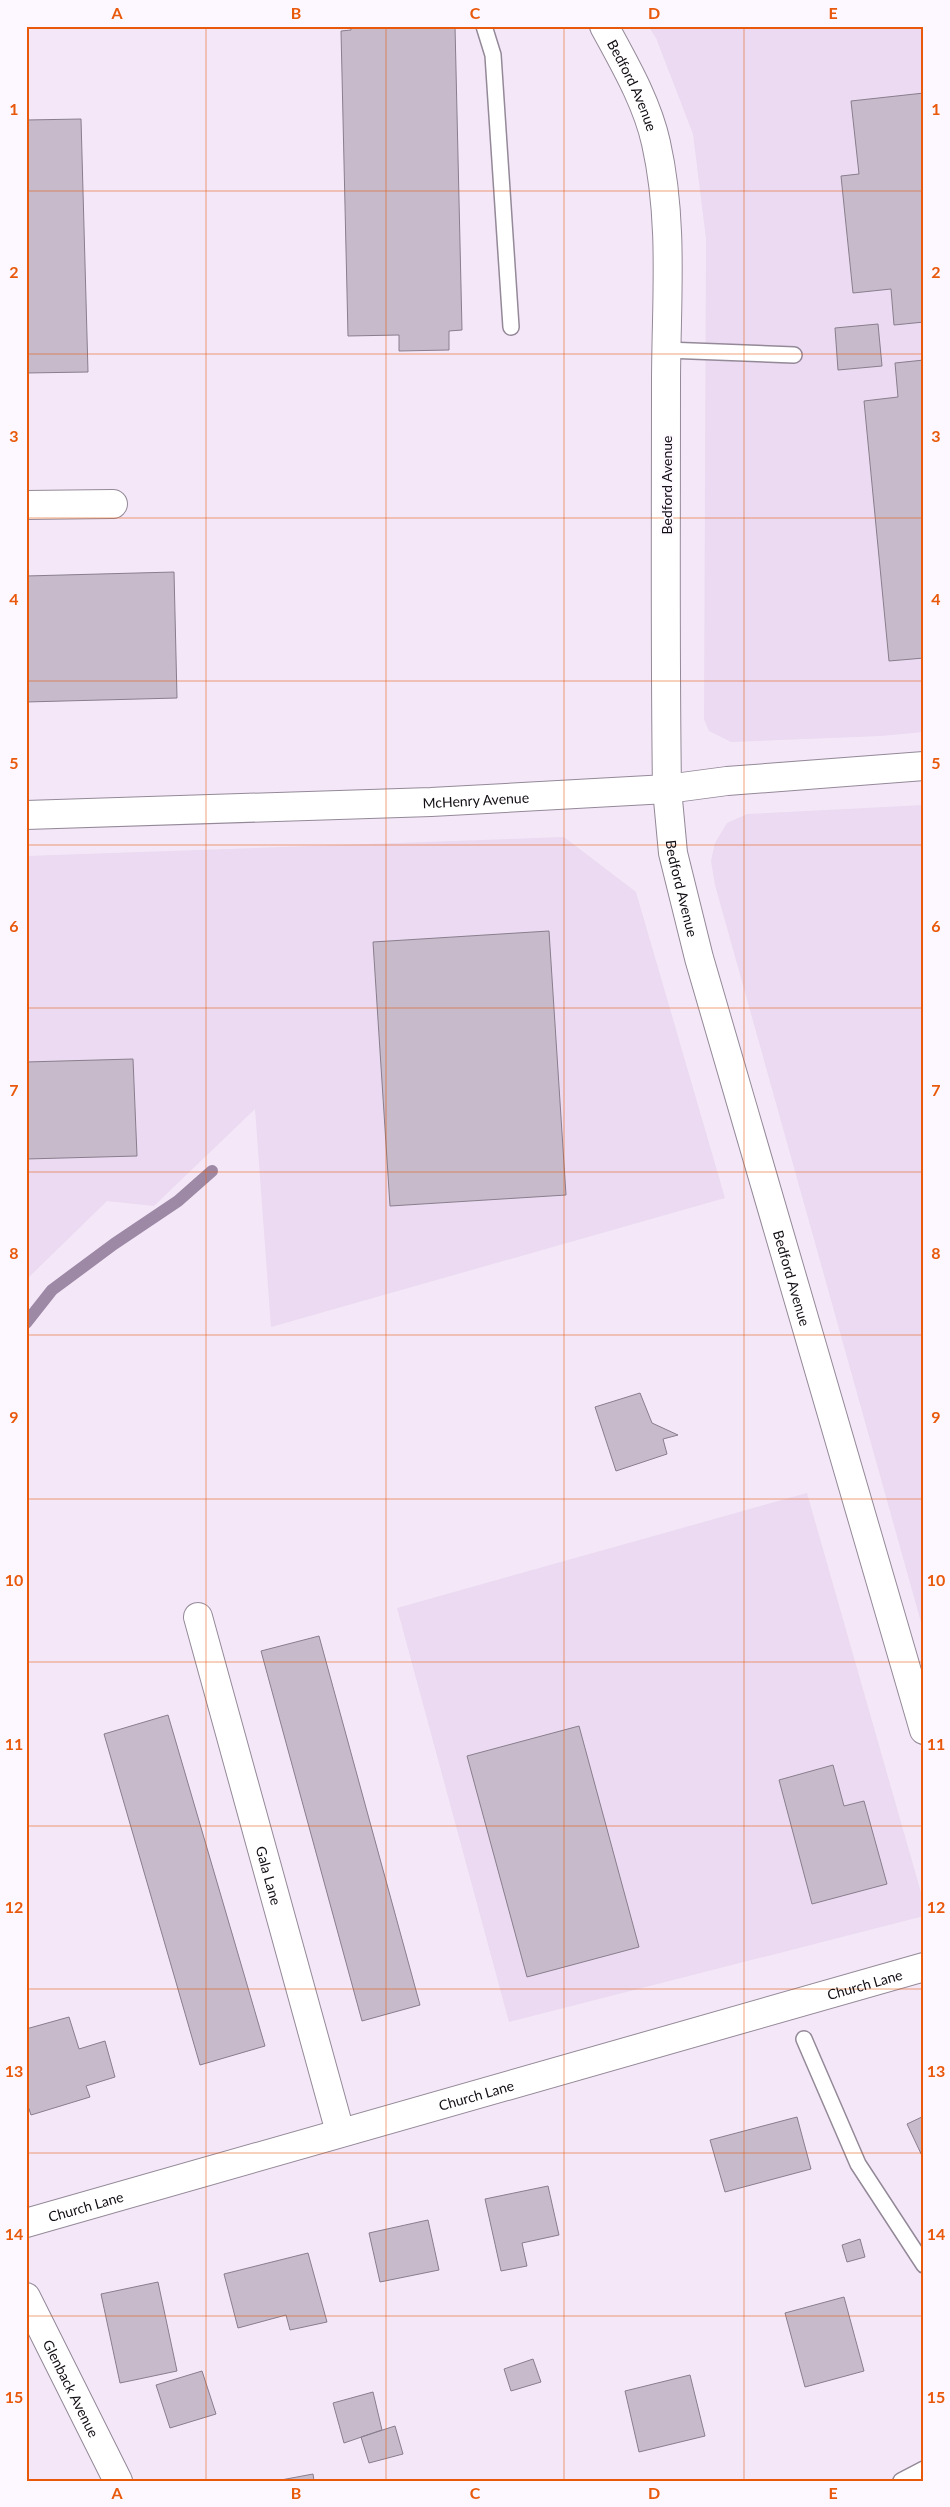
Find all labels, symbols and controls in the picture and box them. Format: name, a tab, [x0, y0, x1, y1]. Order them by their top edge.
text: A	[110, 3, 123, 22]
text: B	[291, 3, 301, 22]
text: C	[470, 3, 481, 22]
text: D	[648, 3, 660, 22]
text: E	[828, 3, 838, 22]
street label: Bedford Avenue	[604, 36, 661, 133]
text: 1	[9, 99, 19, 118]
text: 1	[931, 99, 941, 118]
text: 2	[9, 262, 19, 281]
text: 2	[931, 262, 941, 281]
text: 3	[9, 426, 19, 445]
text: 3	[931, 426, 941, 445]
street label: Bedford Avenue	[658, 436, 675, 534]
text: 4	[9, 589, 19, 608]
text: 4	[931, 589, 941, 608]
text: 5	[9, 753, 19, 772]
text: 5	[931, 753, 941, 772]
street label: McHenry Avenue	[422, 788, 529, 811]
street label: Bedford Avenue	[663, 839, 702, 938]
text: 6	[9, 916, 19, 935]
text: 6	[931, 916, 941, 935]
text: 7	[9, 1080, 19, 1099]
text: 7	[931, 1080, 941, 1099]
street label: Bedford Avenue	[770, 1228, 814, 1328]
text: 8	[9, 1243, 19, 1262]
text: 8	[931, 1243, 941, 1262]
text: 9	[9, 1407, 19, 1426]
text: 9	[931, 1407, 941, 1426]
text: 10	[5, 1570, 23, 1589]
text: 10	[927, 1570, 945, 1589]
text: 11	[5, 1734, 23, 1753]
text: 11	[927, 1734, 945, 1753]
street label: Gala Lane	[253, 1844, 285, 1907]
text: 12	[5, 1897, 23, 1916]
text: 12	[927, 1897, 945, 1916]
street label: Church Lane	[825, 1965, 904, 2003]
text: 13	[5, 2061, 23, 2080]
text: 13	[927, 2061, 945, 2080]
street label: Church Lane	[437, 2076, 516, 2113]
street label: Church Lane	[46, 2187, 125, 2225]
text: 14	[5, 2224, 23, 2243]
text: 14	[927, 2224, 945, 2243]
street label: Glenback Avenue	[40, 2337, 103, 2440]
text: 15	[5, 2387, 23, 2406]
text: 15	[927, 2387, 945, 2406]
text: A	[110, 2483, 123, 2502]
text: B	[291, 2483, 301, 2502]
text: C	[470, 2483, 481, 2502]
text: D	[648, 2483, 660, 2502]
text: E	[828, 2483, 838, 2502]

